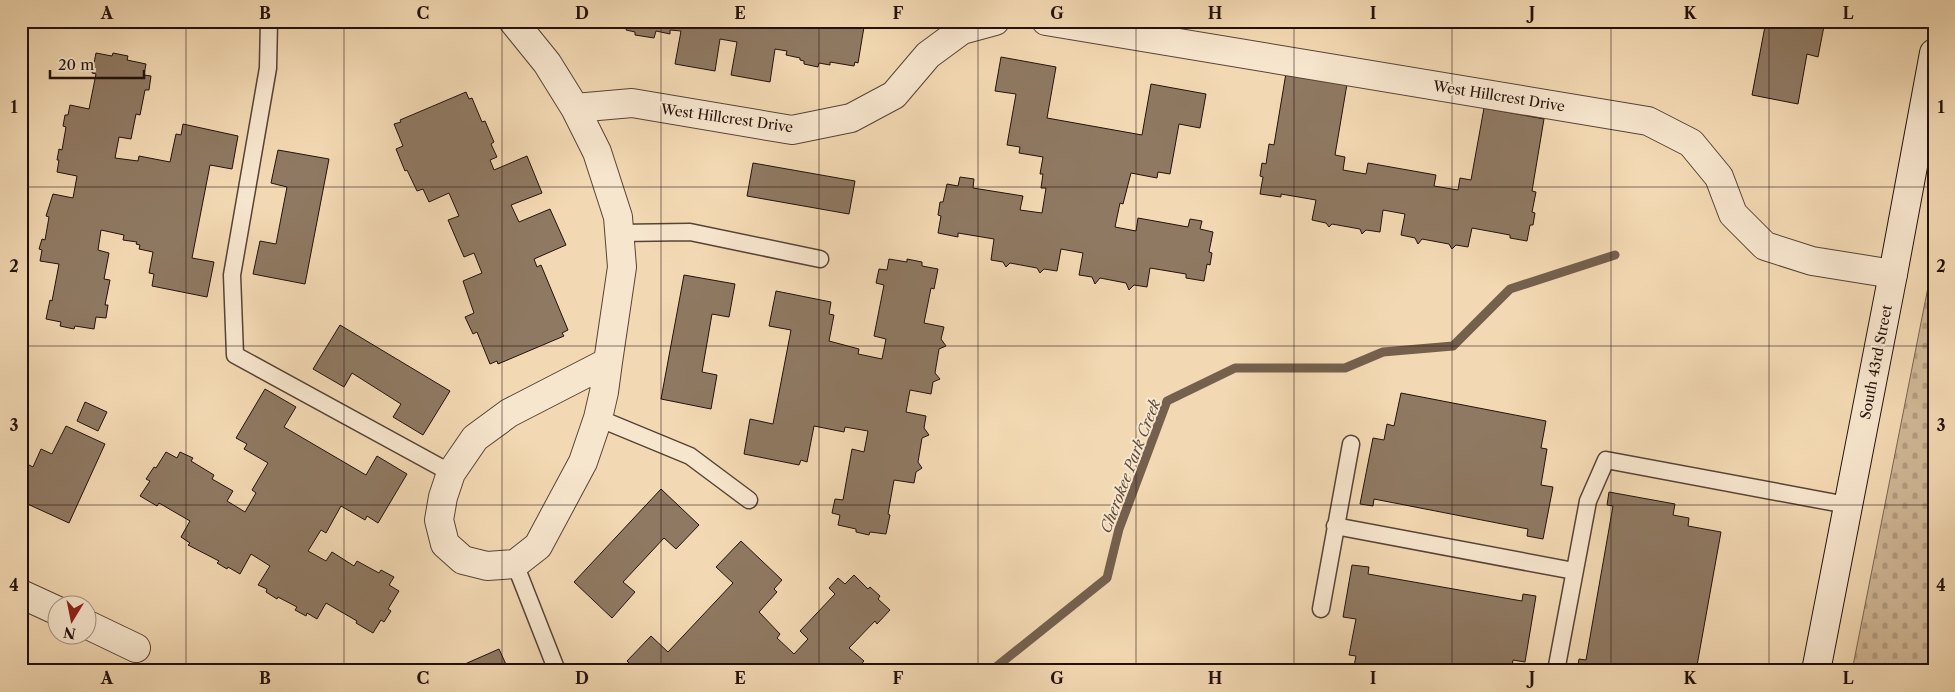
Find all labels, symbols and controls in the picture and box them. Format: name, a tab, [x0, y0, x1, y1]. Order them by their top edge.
text: A	[100, 3, 114, 23]
text: B	[259, 3, 271, 23]
text: C	[417, 3, 429, 23]
text: D	[575, 3, 589, 23]
text: E	[734, 3, 746, 23]
text: F	[893, 3, 904, 23]
text: G	[1050, 3, 1064, 23]
text: H	[1208, 3, 1222, 23]
text: I	[1370, 3, 1377, 23]
text: J	[1526, 3, 1535, 23]
text: K	[1684, 3, 1698, 23]
text: L	[1842, 3, 1854, 23]
scale bar	[50, 48, 144, 80]
text: 20 m	[58, 55, 94, 74]
street label: West Hillcrest Drive	[1431, 77, 1566, 115]
text: 1	[10, 97, 18, 117]
text: 1	[1937, 97, 1945, 117]
street label: West Hillcrest Drive	[659, 100, 794, 136]
text: 2	[9, 256, 19, 276]
text: 2	[1936, 256, 1946, 276]
street label: South 43rd Street	[1856, 303, 1896, 421]
water label: Cherokee Park Creek	[1096, 396, 1164, 535]
text: 3	[9, 415, 19, 435]
text: 3	[1936, 415, 1946, 435]
text: 4	[9, 575, 19, 595]
text: 4	[1936, 575, 1946, 595]
north arrow	[48, 594, 98, 644]
text: N	[62, 623, 77, 643]
text: A	[100, 668, 114, 688]
text: B	[259, 668, 271, 688]
text: C	[417, 668, 429, 688]
text: D	[575, 668, 589, 688]
text: E	[734, 668, 746, 688]
text: F	[893, 668, 904, 688]
text: G	[1050, 668, 1064, 688]
text: H	[1208, 668, 1222, 688]
text: I	[1370, 668, 1377, 688]
text: J	[1526, 668, 1535, 688]
text: K	[1684, 668, 1698, 688]
text: L	[1842, 668, 1854, 688]

